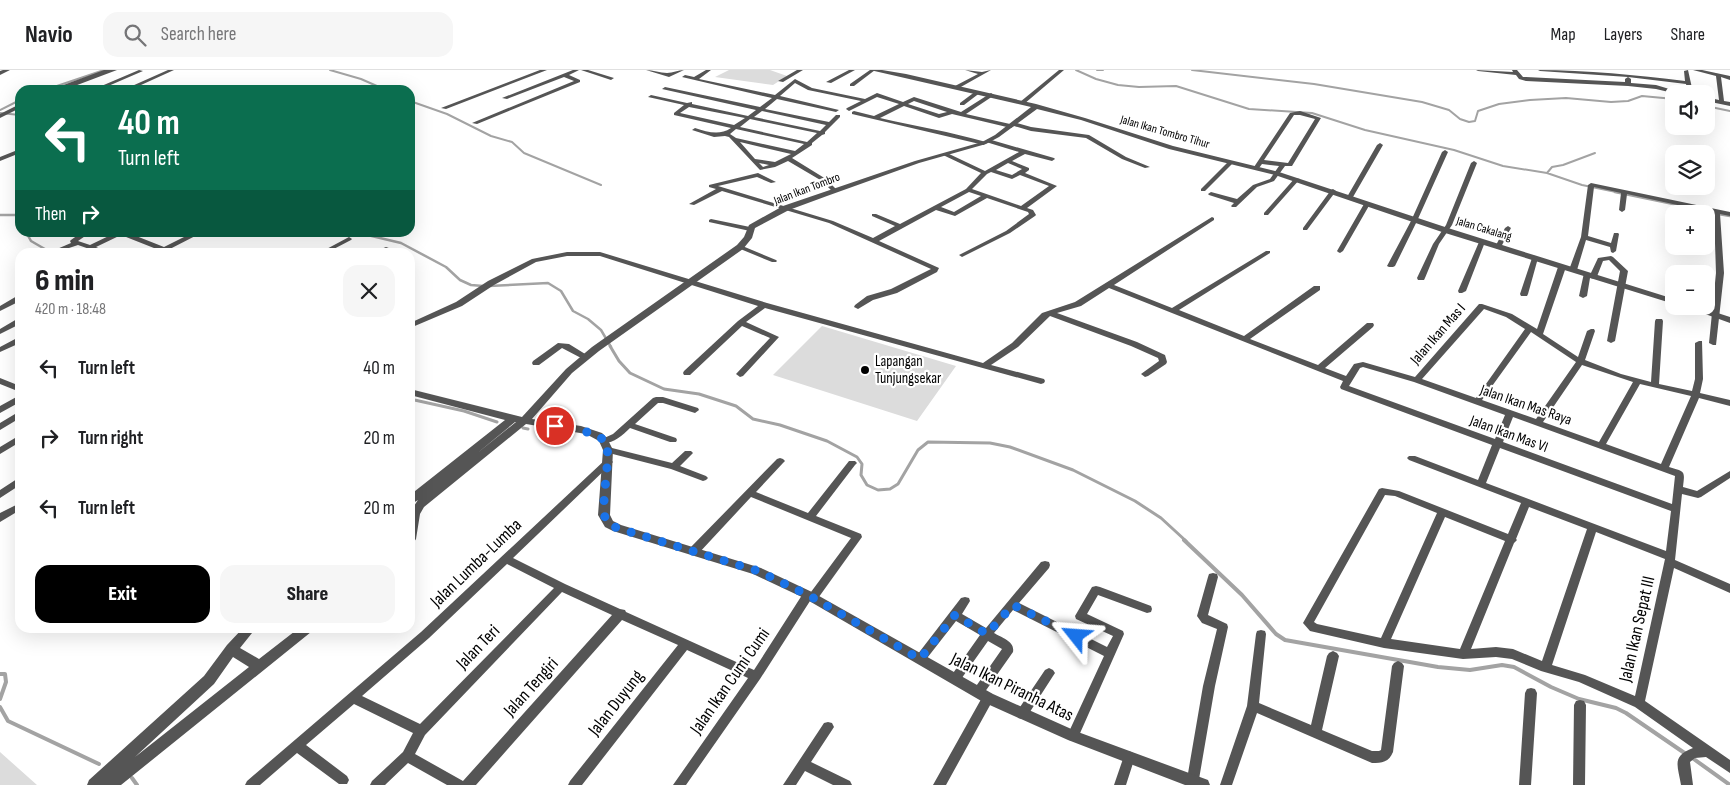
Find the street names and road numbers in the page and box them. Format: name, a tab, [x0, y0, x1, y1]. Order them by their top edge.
street label: Jalan Ikan Tombro Tihur	[1118, 112, 1212, 152]
street label: Jalan Ikan Tombro	[771, 170, 842, 209]
street label: Jalan Cakalang	[1453, 213, 1514, 245]
street label: Jalan Ikan Mas I	[1406, 299, 1470, 369]
street label: Jalan Ikan Mas Raya	[1477, 380, 1575, 430]
street label: Jalan Ikan Mas VI	[1466, 411, 1551, 457]
street label: Jalan Lumba-Lumba	[425, 514, 526, 612]
street label: Jalan Ikan Sepat III	[1614, 574, 1659, 685]
street label: Jalan Teri	[451, 621, 504, 674]
street label: Jalan Ikan Cumi Cumi	[685, 624, 774, 739]
street label: Jalan Ikan Piranha Atas	[946, 648, 1077, 726]
street label: Jalan Tengiri	[499, 653, 563, 721]
street label: Jalan Duyung	[583, 666, 648, 741]

